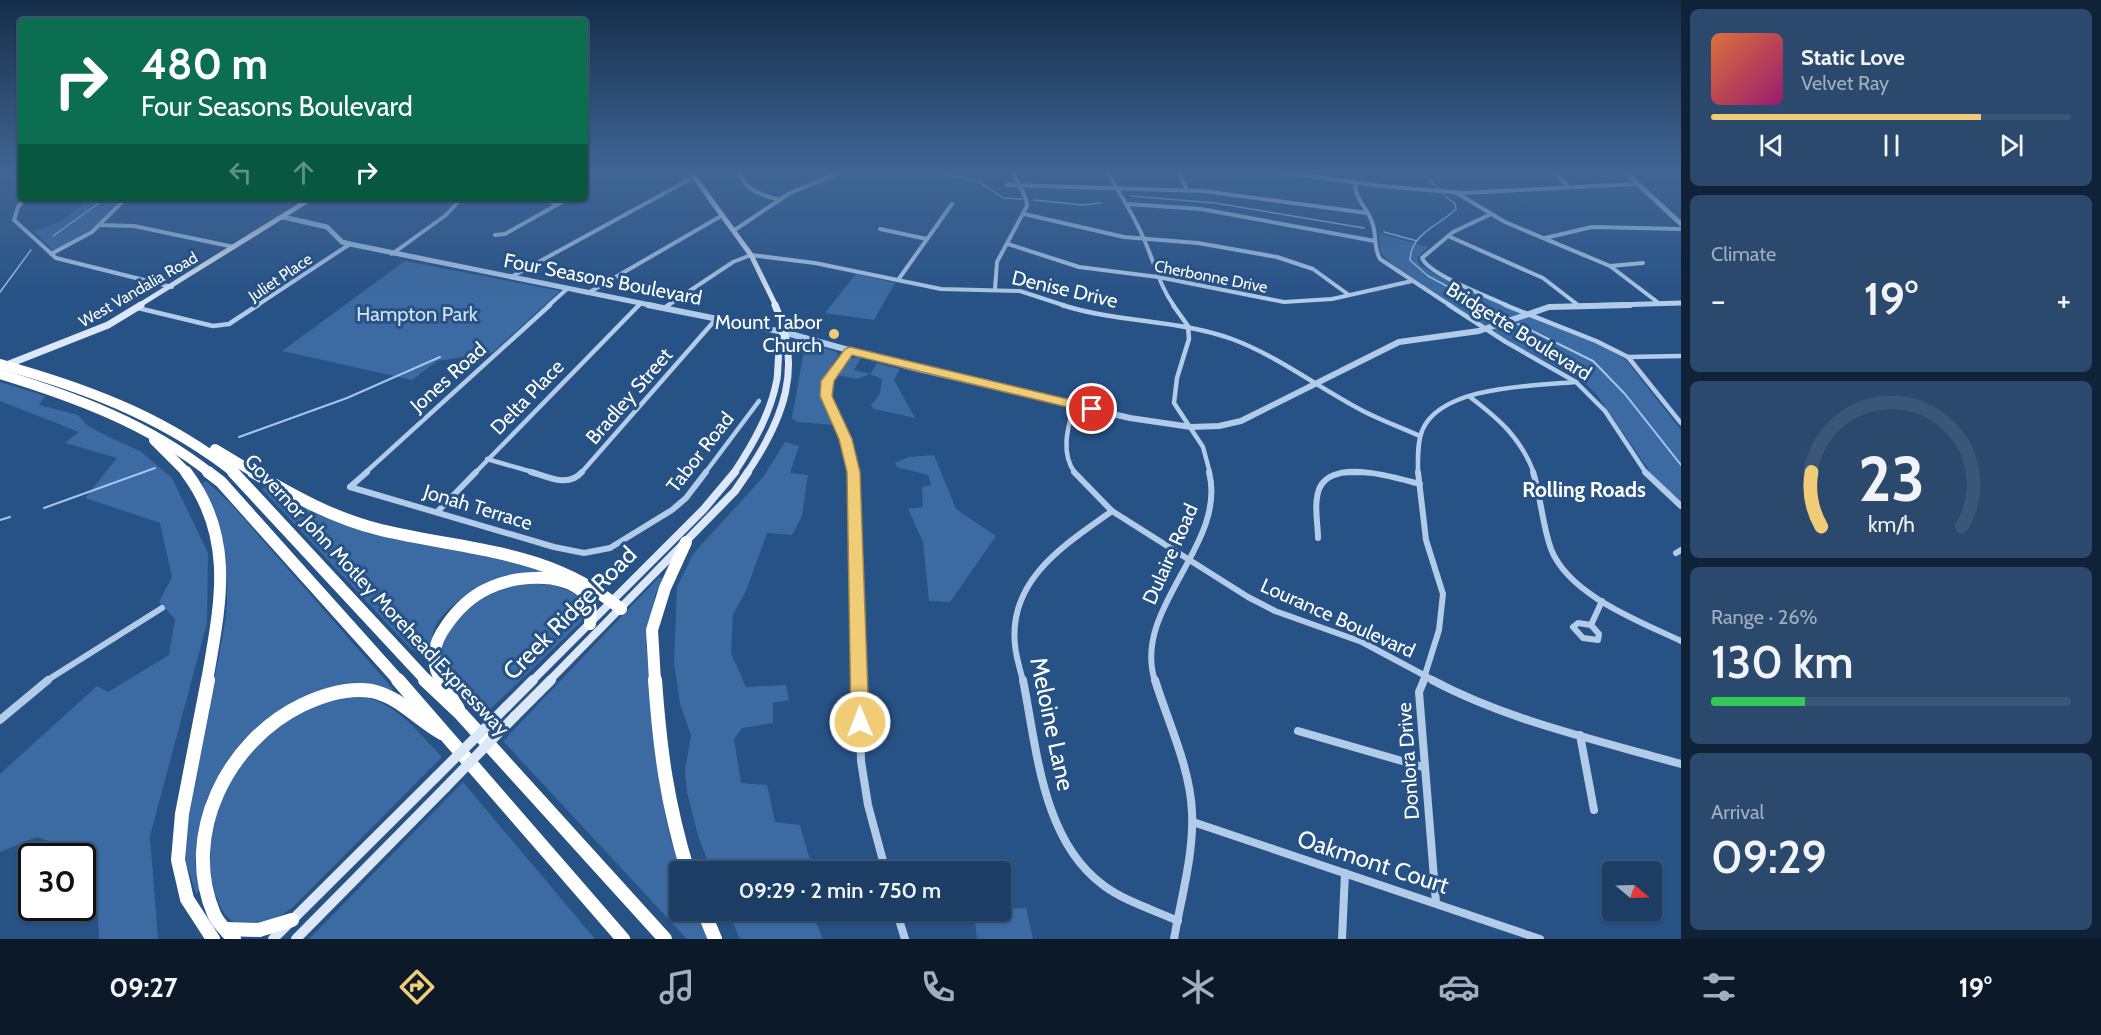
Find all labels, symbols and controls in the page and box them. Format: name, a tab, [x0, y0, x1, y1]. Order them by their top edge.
text: 480 m	[141, 38, 268, 90]
icon: right	[42, 42, 120, 120]
text: Static Love	[1801, 44, 1905, 71]
text: Velvet Ray	[1801, 71, 1889, 95]
text: Four Seasons Boulevard	[141, 90, 413, 123]
icon: previous	[1755, 129, 1788, 162]
icon: pause	[1875, 129, 1908, 162]
icon: next	[1995, 129, 2028, 162]
icon: left	[224, 156, 257, 189]
icon: ahead	[287, 156, 320, 189]
icon: right	[350, 156, 383, 189]
text: Climate	[1711, 242, 1776, 266]
street label: West Vandalia Road	[76, 248, 201, 331]
street label: Four Seasons Boulevard	[502, 248, 704, 310]
street label: Juliet Place	[244, 249, 316, 306]
street label: Cherbonne Drive	[1153, 256, 1269, 297]
street label: Denise Drive	[1010, 265, 1120, 313]
text: 19°	[1864, 272, 1918, 326]
street label: Bridgette Boulevard	[1442, 277, 1596, 385]
text: −	[1711, 280, 1726, 320]
text: +	[2056, 280, 2071, 320]
park label: Hampton Park	[356, 302, 478, 326]
place label: Mount Tabor Church	[715, 310, 823, 357]
marker: Mount Tabor Church	[827, 327, 841, 341]
street label: Jones Road	[405, 337, 491, 418]
street label: Bradley Street	[581, 343, 677, 449]
street label: Delta Place	[485, 355, 569, 439]
pin	[1066, 383, 1117, 434]
icon: arrive	[1075, 392, 1108, 425]
street label: Tabor Road	[661, 407, 739, 497]
text: 23	[1858, 441, 1924, 517]
street label: Governor John Motley Morehead Expressway	[240, 449, 514, 741]
district label: Rolling Roads	[1522, 477, 1646, 502]
street label: Jonah Terrace	[420, 479, 535, 535]
street label: Dulaire Road	[1137, 500, 1203, 608]
text: km/h	[1868, 511, 1914, 537]
street label: Creek Ridge Road	[497, 540, 642, 685]
street label: Lourance Boulevard	[1257, 573, 1419, 663]
text: Range · 26%	[1711, 605, 1818, 629]
text: 130 km	[1711, 635, 1853, 689]
street label: Meloine Lane	[1024, 655, 1081, 793]
position arrow	[828, 690, 892, 754]
street label: Donlora Drive	[1392, 702, 1424, 820]
text: Arrival	[1711, 800, 1764, 824]
street label: Oakmont Court	[1294, 823, 1452, 900]
text: 09:29	[1711, 830, 1827, 884]
speed limit sign: 30	[18, 843, 96, 921]
north arrow	[1602, 861, 1662, 921]
map controls	[1602, 861, 1662, 921]
text: 09:29 · 2 min · 750 m	[739, 877, 941, 904]
icon: directions	[396, 966, 438, 1008]
icon: music	[656, 966, 698, 1008]
icon: phone	[917, 966, 959, 1008]
icon: climate	[1177, 966, 1219, 1008]
icon: car	[1438, 966, 1480, 1008]
icon: filters	[1698, 966, 1740, 1008]
text: 09:27	[109, 971, 178, 1004]
text: 19°	[1959, 971, 1992, 1004]

